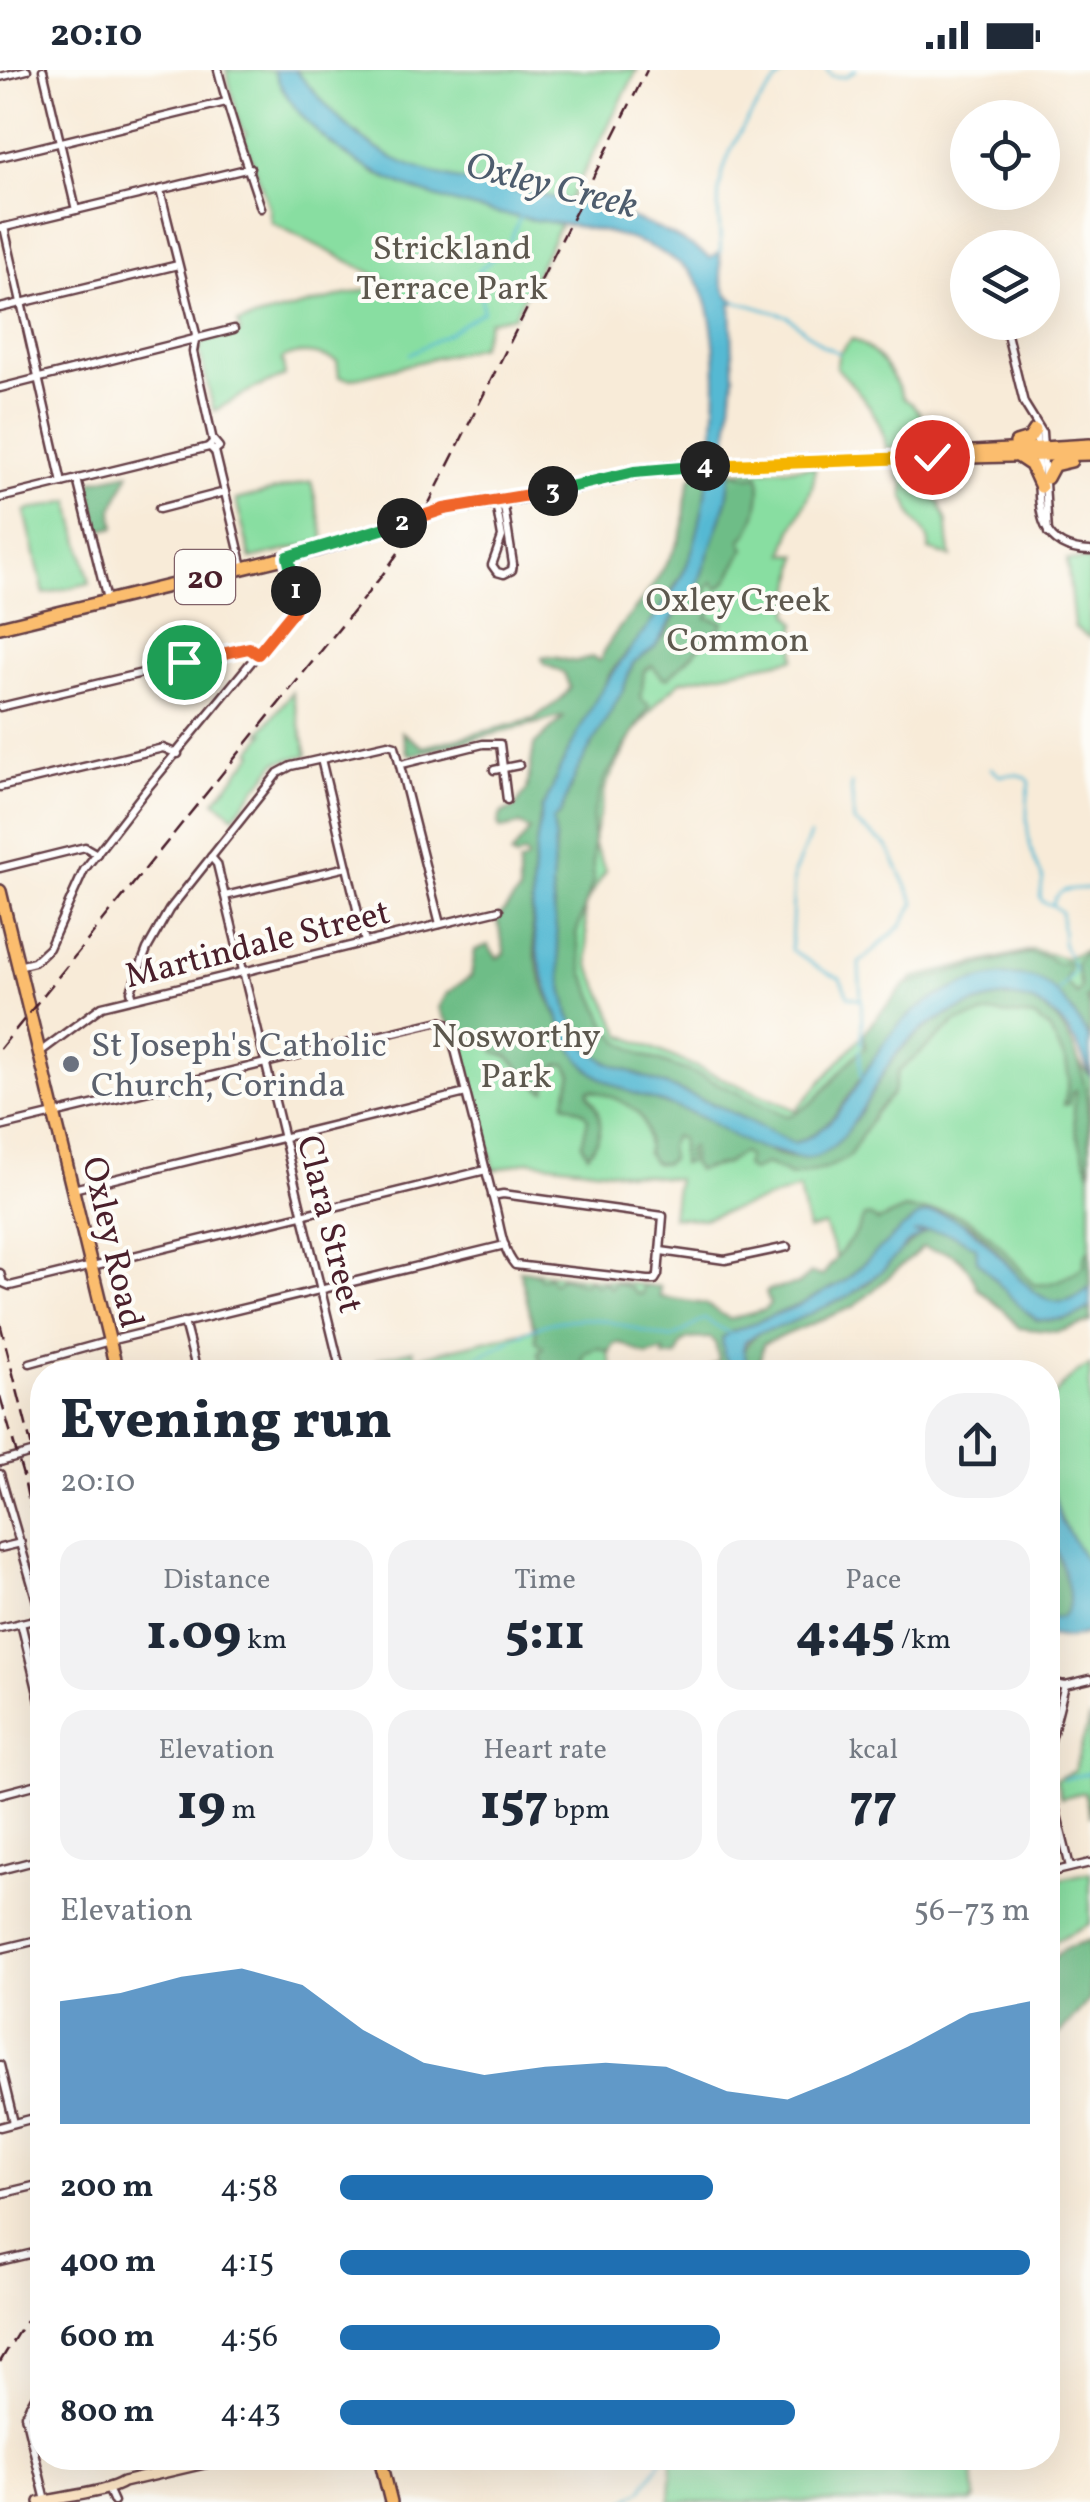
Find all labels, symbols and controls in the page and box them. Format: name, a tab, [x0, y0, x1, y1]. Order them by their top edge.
text: 20:10	[50, 9, 142, 62]
map controls	[950, 100, 1060, 340]
button: locate	[950, 100, 1060, 210]
water label: Oxley Creek	[459, 140, 643, 234]
park label: Strickland Terrace Park	[356, 226, 548, 314]
button: layers	[950, 230, 1060, 340]
pin	[890, 415, 975, 500]
icon: check	[905, 430, 960, 485]
pin: 4	[680, 441, 730, 491]
text: 4	[697, 446, 713, 485]
pin: 3	[528, 466, 578, 516]
text: 3	[546, 471, 560, 510]
pin: 2	[377, 498, 427, 548]
text: 2	[395, 503, 409, 542]
road number: 20	[175, 550, 235, 604]
pin: 1	[271, 566, 321, 616]
text: 1	[290, 571, 302, 610]
park label: Oxley Creek Common	[645, 578, 831, 666]
pin	[142, 620, 227, 705]
icon: arrive	[157, 635, 212, 690]
street label: Martindale Street	[120, 890, 395, 1002]
park label: Nosworthy Park	[431, 1014, 601, 1102]
place label: St Joseph's Catholic Church, Corinda	[91, 1023, 387, 1111]
marker: St Joseph's Catholic Church, Corinda	[60, 1053, 82, 1075]
street label: Clara Street	[283, 1131, 373, 1319]
street label: Oxley Road	[68, 1152, 154, 1333]
text: Evening run	[60, 1385, 392, 1461]
button: share	[925, 1393, 1030, 1498]
text: 20:10	[60, 1461, 135, 1505]
text: Distance	[163, 1561, 270, 1600]
text: Time	[514, 1561, 576, 1600]
text: Pace	[845, 1561, 901, 1600]
text: 1.09	[146, 1600, 241, 1670]
text: 5:11	[505, 1600, 585, 1670]
text: 4:45	[796, 1600, 895, 1670]
text: km	[241, 1621, 287, 1660]
text: /km	[895, 1621, 951, 1660]
text: Elevation	[158, 1731, 275, 1770]
text: Heart rate	[483, 1731, 607, 1770]
text: kcal	[848, 1731, 898, 1770]
text: 19	[177, 1770, 226, 1840]
text: 157	[480, 1770, 548, 1840]
text: 77	[850, 1770, 897, 1840]
text: m	[226, 1791, 256, 1830]
text: bpm	[548, 1791, 610, 1830]
text: Elevation	[60, 1890, 193, 1934]
text: 56–73 m	[914, 1890, 1030, 1934]
text: 200 m	[60, 2166, 154, 2210]
text: 4:58	[220, 2166, 278, 2210]
text: 400 m	[60, 2241, 156, 2285]
text: 4:15	[220, 2241, 274, 2285]
text: 600 m	[60, 2316, 155, 2360]
text: 4:56	[220, 2316, 278, 2360]
text: 800 m	[60, 2391, 155, 2435]
text: 4:43	[220, 2391, 281, 2435]

